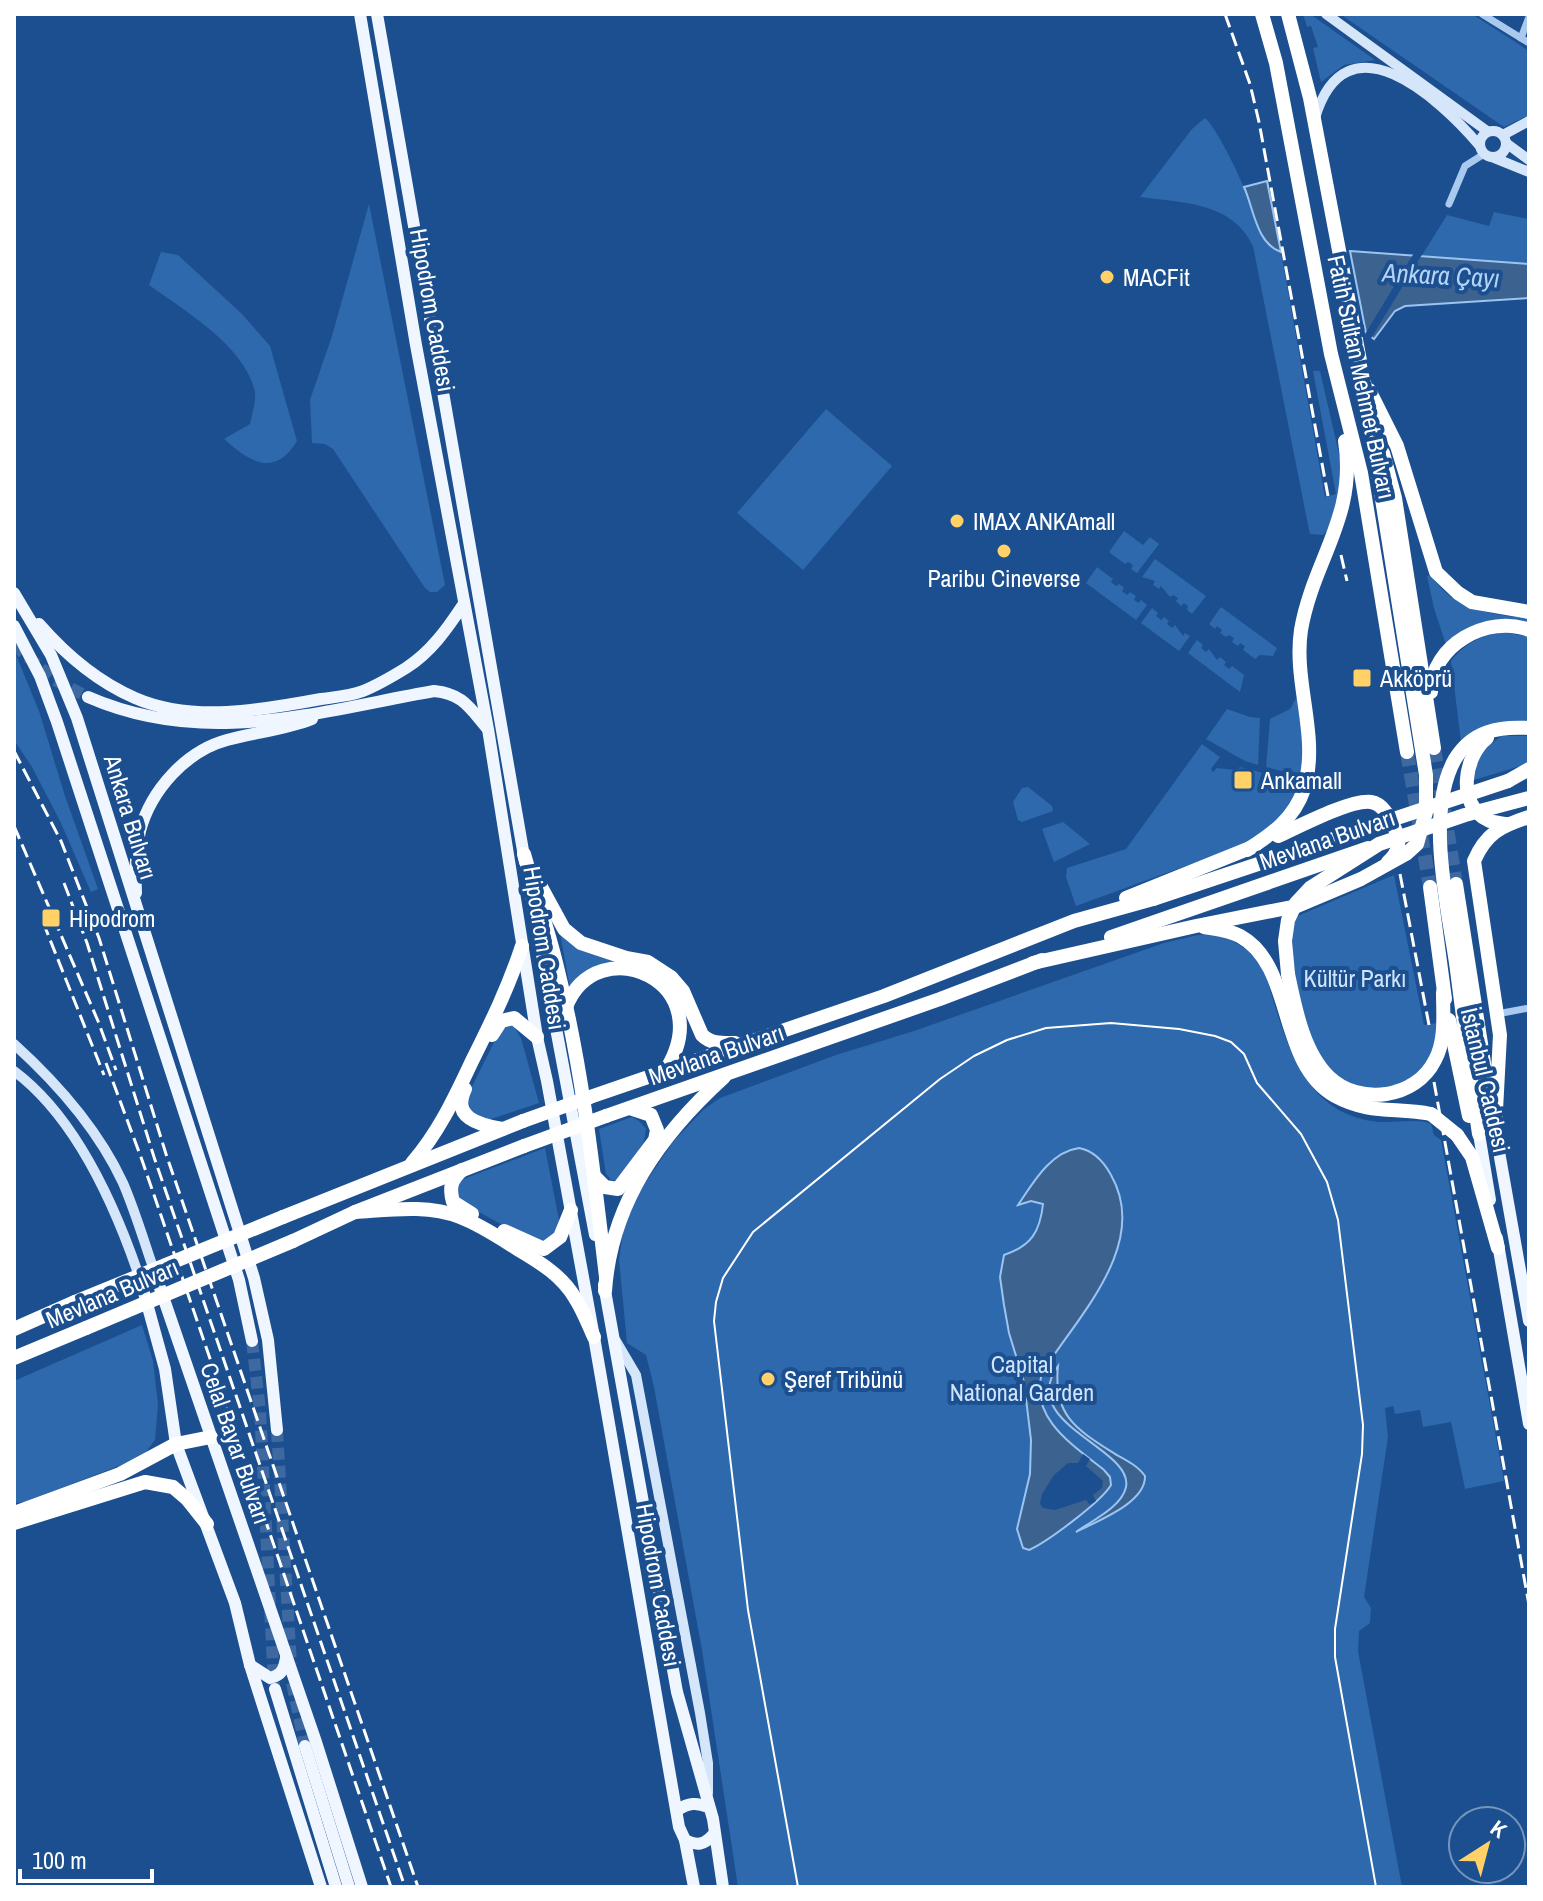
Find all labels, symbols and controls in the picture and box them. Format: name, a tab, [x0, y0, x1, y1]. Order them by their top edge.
street label: Hipodrom Caddesi	[403, 226, 463, 394]
street label: Fatih Sultan Mehmet Bulvarı	[1321, 252, 1403, 502]
water label: Ankara Çayı	[1381, 254, 1501, 296]
place label: MACFit	[1123, 261, 1190, 293]
marker: MACFit	[1098, 268, 1116, 286]
place label: IMAX ANKAmall	[973, 505, 1115, 537]
marker: IMAX ANKAmall	[948, 512, 966, 530]
marker: Paribu Cineverse	[995, 542, 1013, 560]
place label: Paribu Cineverse	[927, 562, 1081, 594]
place label: Akköprü	[1379, 662, 1452, 694]
marker: Akköprü	[1351, 667, 1373, 689]
street label: Ankara Bulvarı	[97, 750, 165, 883]
place label: Ankamall	[1260, 764, 1342, 796]
marker: Ankamall	[1232, 769, 1254, 791]
street label: Mevlana Bulvarı	[1255, 801, 1399, 877]
street label: Hipodrom Caddesi	[516, 864, 574, 1032]
place label: Hipodrom	[69, 902, 155, 934]
marker: Hipodrom	[40, 907, 62, 929]
park label: Kültür Parkı	[1304, 962, 1406, 994]
street label: İstanbul Caddesi	[1454, 1004, 1518, 1156]
street label: Mevlana Bulvarı	[644, 1016, 788, 1092]
street label: Mevlana Bulvarı	[41, 1251, 183, 1335]
park label: Capital National Garden	[950, 1348, 1094, 1408]
street label: Celal Bayar Bulvarı	[193, 1358, 279, 1528]
place label: Şeref Tribünü	[784, 1363, 903, 1395]
marker: Şeref Tribünü	[759, 1370, 777, 1388]
street label: Hipodrom Caddesi	[629, 1501, 689, 1669]
north arrow	[1447, 1805, 1527, 1885]
text: K	[1485, 1813, 1513, 1845]
scale bar	[20, 1833, 152, 1883]
text: 100 m	[32, 1844, 87, 1876]

